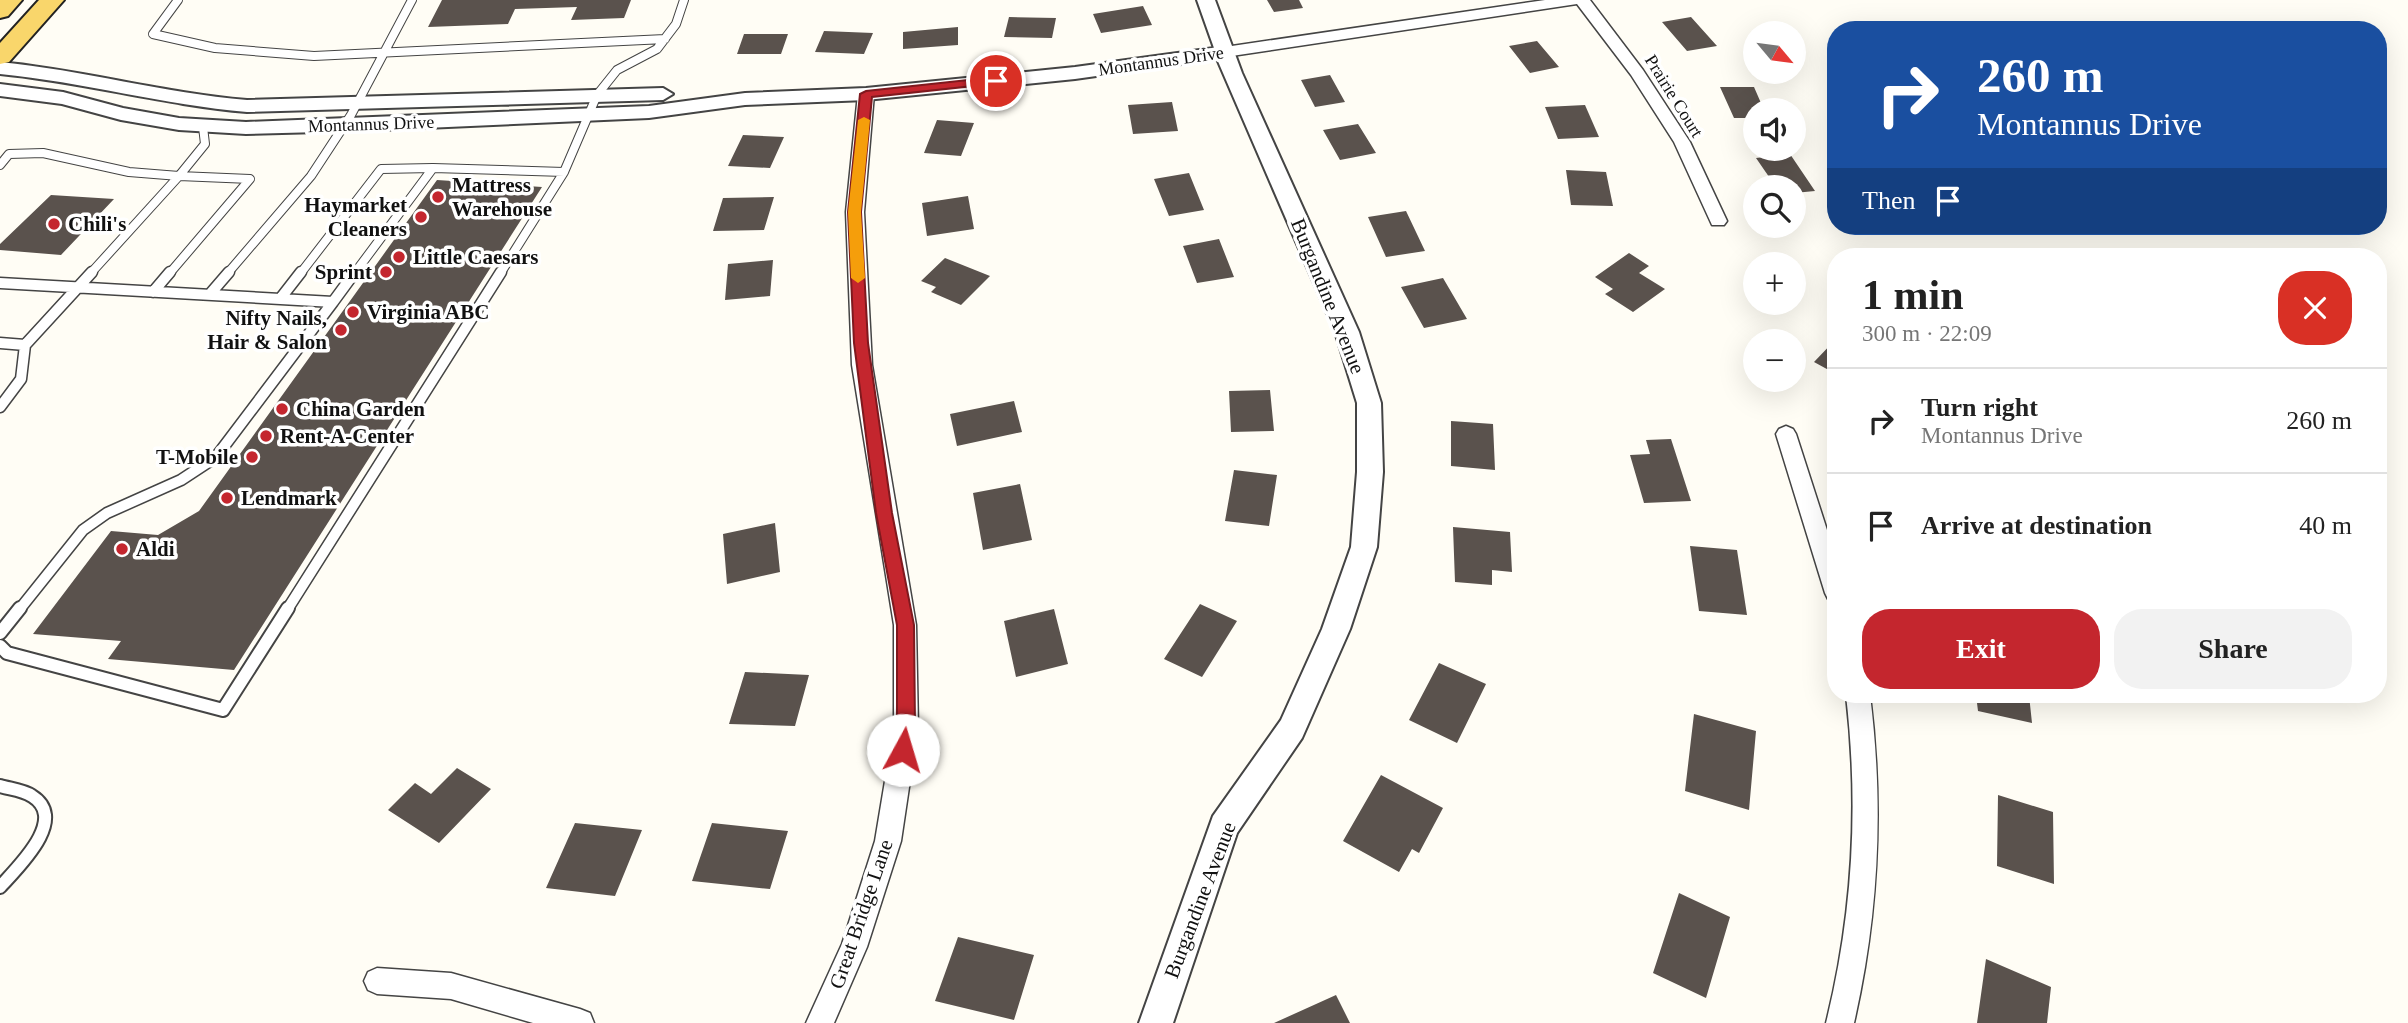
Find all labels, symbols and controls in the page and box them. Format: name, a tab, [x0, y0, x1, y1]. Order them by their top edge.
north arrow	[1743, 21, 1806, 84]
map controls	[1743, 21, 1806, 392]
street label: Montannus Drive	[1097, 42, 1225, 80]
text: 260 m	[1977, 48, 2104, 103]
icon: right	[1862, 49, 1953, 140]
pin	[966, 51, 1026, 111]
street label: Prairie Court	[1641, 51, 1707, 141]
icon: arrive	[977, 62, 1015, 100]
button: sound	[1743, 98, 1806, 161]
text: Montannus Drive	[1977, 106, 2202, 142]
street label: Montannus Drive	[307, 112, 435, 136]
place label: Mattress Warehouse	[452, 173, 552, 221]
button: search	[1743, 175, 1806, 238]
icon: arrive	[1929, 182, 1967, 220]
text: Then	[1862, 186, 1915, 215]
marker: Mattress Warehouse	[430, 189, 446, 205]
place label: Haymarket Cleaners	[304, 193, 407, 241]
marker: Haymarket Cleaners	[413, 209, 429, 225]
place label: Chili's	[68, 212, 126, 236]
street label: Burgandine Avenue	[1286, 215, 1370, 377]
marker: Chili's	[46, 216, 62, 232]
place label: Little Caesars	[413, 245, 538, 269]
marker: Little Caesars	[391, 249, 407, 265]
button: +	[1743, 252, 1806, 315]
place label: Sprint	[315, 260, 372, 284]
marker: Sprint	[378, 264, 394, 280]
button: close	[2278, 271, 2352, 345]
text: 1 min	[1862, 272, 1964, 318]
place label: Virginia ABC	[367, 300, 489, 324]
marker: Virginia ABC	[345, 304, 361, 320]
place label: Nifty Nails, Hair & Salon	[207, 306, 327, 354]
text: 300 m · 22:09	[1862, 321, 1992, 346]
marker: Nifty Nails, Hair & Salon	[333, 322, 349, 338]
button: −	[1743, 329, 1806, 392]
text: Turn right	[1921, 393, 2038, 422]
place label: China Garden	[296, 397, 425, 421]
marker: China Garden	[274, 401, 290, 417]
icon: right	[1862, 402, 1900, 440]
text: 260 m	[2286, 406, 2352, 435]
text: Montannus Drive	[1921, 423, 2083, 448]
place label: Rent-A-Center	[280, 424, 414, 448]
marker: Rent-A-Center	[258, 428, 274, 444]
place label: T-Mobile	[156, 445, 238, 469]
marker: T-Mobile	[244, 449, 260, 465]
place label: Lendmark	[241, 486, 337, 510]
marker: Lendmark	[219, 490, 235, 506]
icon: arrive	[1862, 507, 1900, 545]
text: Arrive at destination	[1921, 511, 2152, 540]
text: 40 m	[2299, 511, 2352, 540]
place label: Aldi	[136, 537, 175, 561]
marker: Aldi	[114, 541, 130, 557]
button: Exit	[1862, 609, 2100, 689]
button: Share	[2114, 609, 2352, 689]
position arrow	[866, 713, 940, 787]
street label: Burgandine Avenue	[1159, 818, 1241, 982]
street label: Great Bridge Lane	[824, 836, 898, 992]

